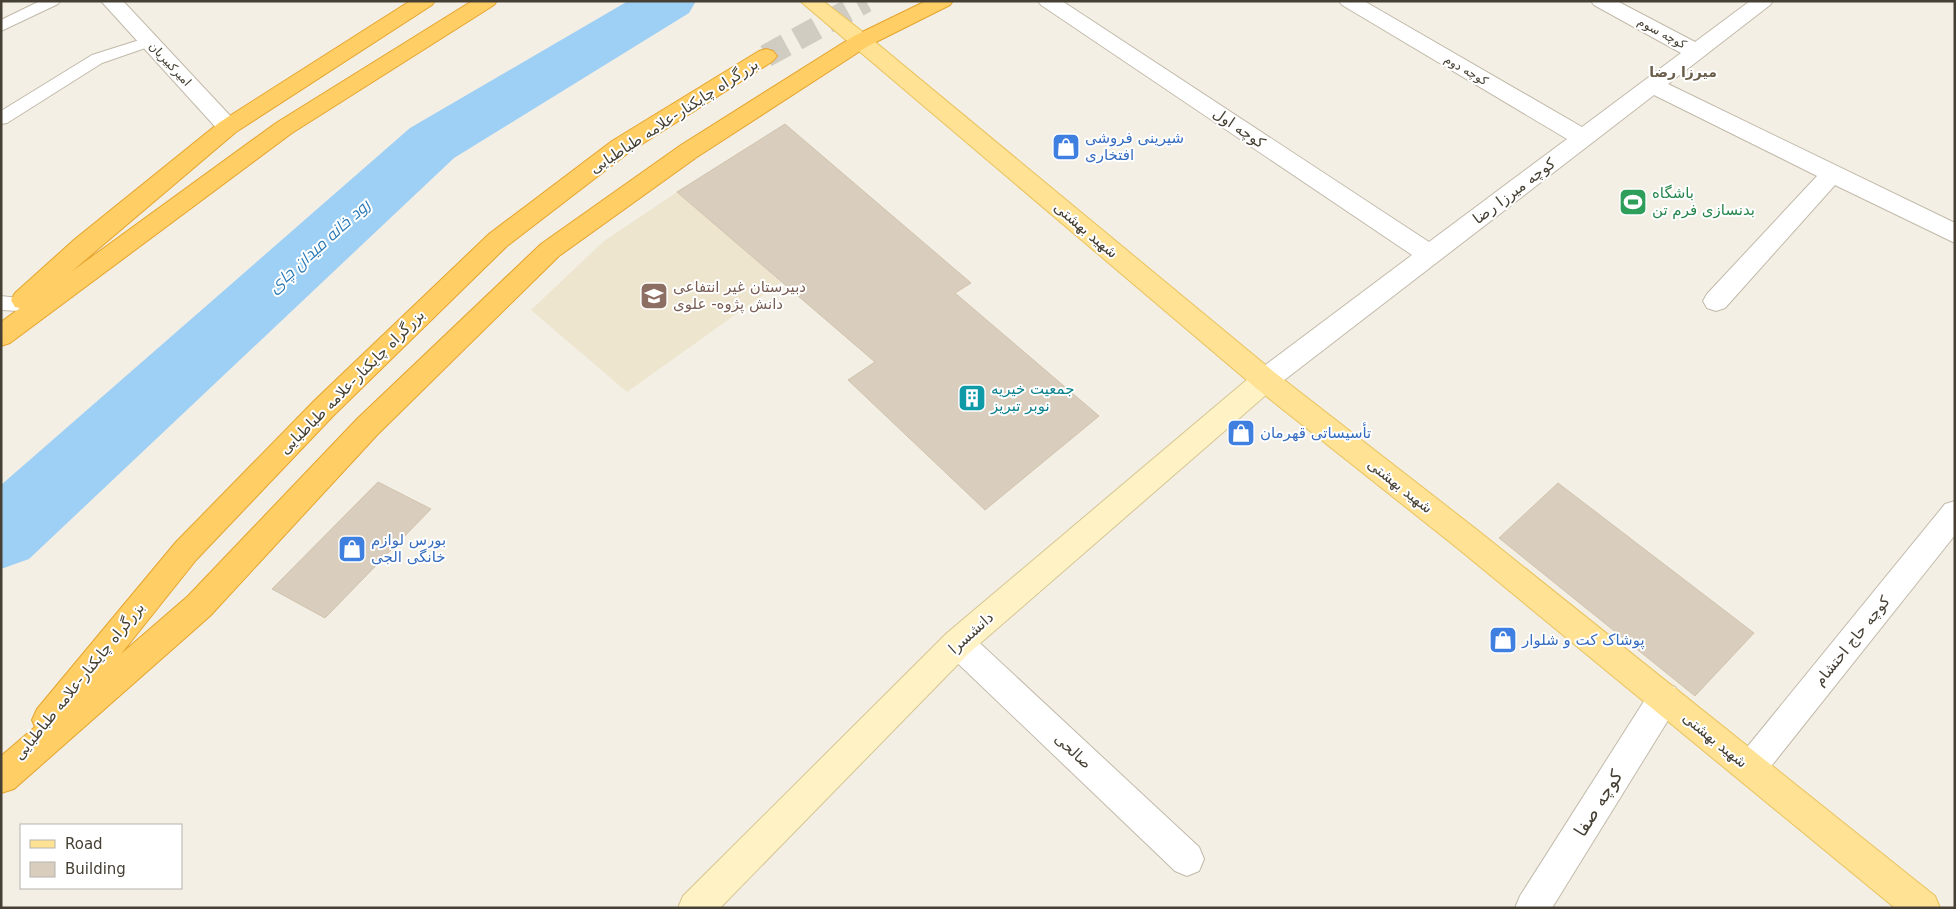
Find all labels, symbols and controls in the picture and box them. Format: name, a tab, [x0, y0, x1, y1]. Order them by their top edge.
street label: کوچه سوم	[1635, 14, 1689, 53]
street label: امیرکبیریان	[145, 39, 194, 90]
street label: کوچه دوم	[1441, 52, 1491, 89]
street label: بزرگراه چایکنار-علامه طباطبایی	[586, 55, 762, 177]
district label: میرزا رضا	[1649, 64, 1717, 81]
street label: کوچه اول	[1209, 104, 1269, 153]
place label: شیرینی فروشی افتخاری	[1085, 129, 1184, 164]
shop icon: شیرینی فروشی افتخاری	[1051, 132, 1081, 162]
street label: کوچه میرزا رضا	[1469, 154, 1559, 228]
place label: باشگاه بدنسازی فرم تن	[1652, 184, 1755, 219]
sports icon: باشگاه بدنسازی فرم تن	[1618, 187, 1648, 217]
water label: رود خانه میدان چای	[265, 194, 375, 297]
street label: شهید بهشتى	[1050, 198, 1122, 262]
place label: دبیرستان غیر انتفاعی دانش پژوه- علوی	[673, 278, 806, 314]
school or university icon: دبیرستان غیر انتفاعی دانش پژوه- علوی	[639, 281, 669, 311]
street label: بزرگراه چایکنار-علامه طباطبایی	[276, 306, 428, 458]
place label: جمعیت خیریه نوبر تبریز	[990, 380, 1075, 415]
building icon: جمعیت خیریه نوبر تبریز	[957, 383, 987, 413]
shop icon: تأسیساتی قهرمان	[1226, 418, 1256, 448]
place label: تأسیساتی قهرمان	[1260, 422, 1371, 442]
street label: شهید بهشتى	[1364, 455, 1436, 517]
place label: بورس لوازم خانگی الجی	[371, 531, 446, 566]
shop icon: بورس لوازم خانگی الجی	[337, 534, 367, 564]
street label: کوچه حاج احتشام	[1810, 592, 1895, 690]
street label: بزرگراه چایکنار-علامه طباطبایی	[10, 599, 148, 763]
street label: دانشسرا	[945, 608, 997, 658]
shop icon: پوشاک کت و شلوار	[1488, 625, 1518, 655]
place label: پوشاک کت و شلوار	[1521, 631, 1645, 650]
street label: شهید بهشتى	[1679, 708, 1751, 772]
street label: صالحی	[1051, 729, 1095, 773]
street label: کوچه صفا	[1569, 766, 1628, 841]
legend	[20, 824, 182, 889]
text: Road	[65, 835, 103, 853]
text: Building	[65, 860, 126, 878]

